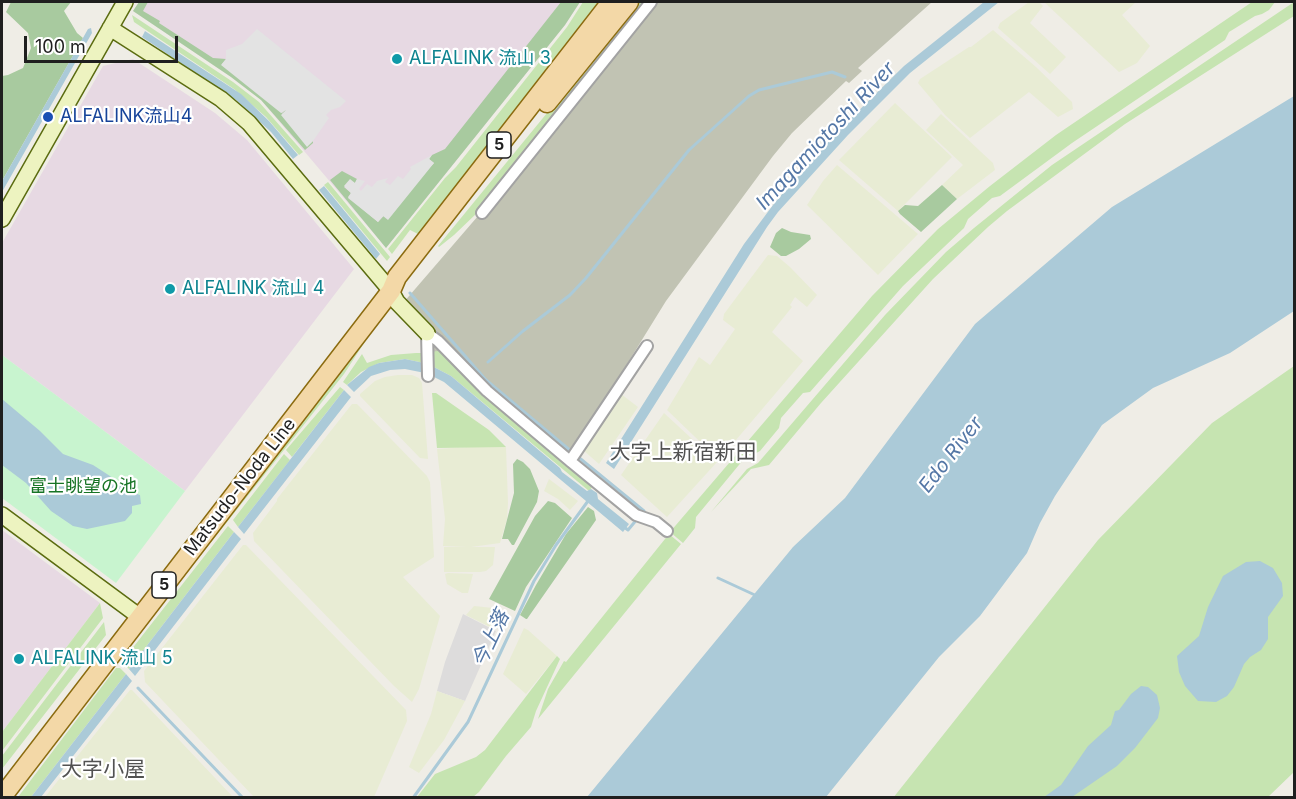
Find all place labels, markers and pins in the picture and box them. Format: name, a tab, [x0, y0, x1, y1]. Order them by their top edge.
place label: ALFALINK 流山 3	[409, 48, 551, 70]
marker: ALFALINK 流山 3	[390, 52, 404, 66]
place label: ALFALINK流山4	[60, 106, 192, 128]
marker: ALFALINK流山4	[41, 110, 55, 124]
place label: ALFALINK 流山 4	[182, 278, 324, 300]
marker: ALFALINK 流山 4	[163, 282, 177, 296]
place label: ALFALINK 流山 5	[31, 648, 173, 670]
marker: ALFALINK 流山 5	[12, 652, 26, 666]

